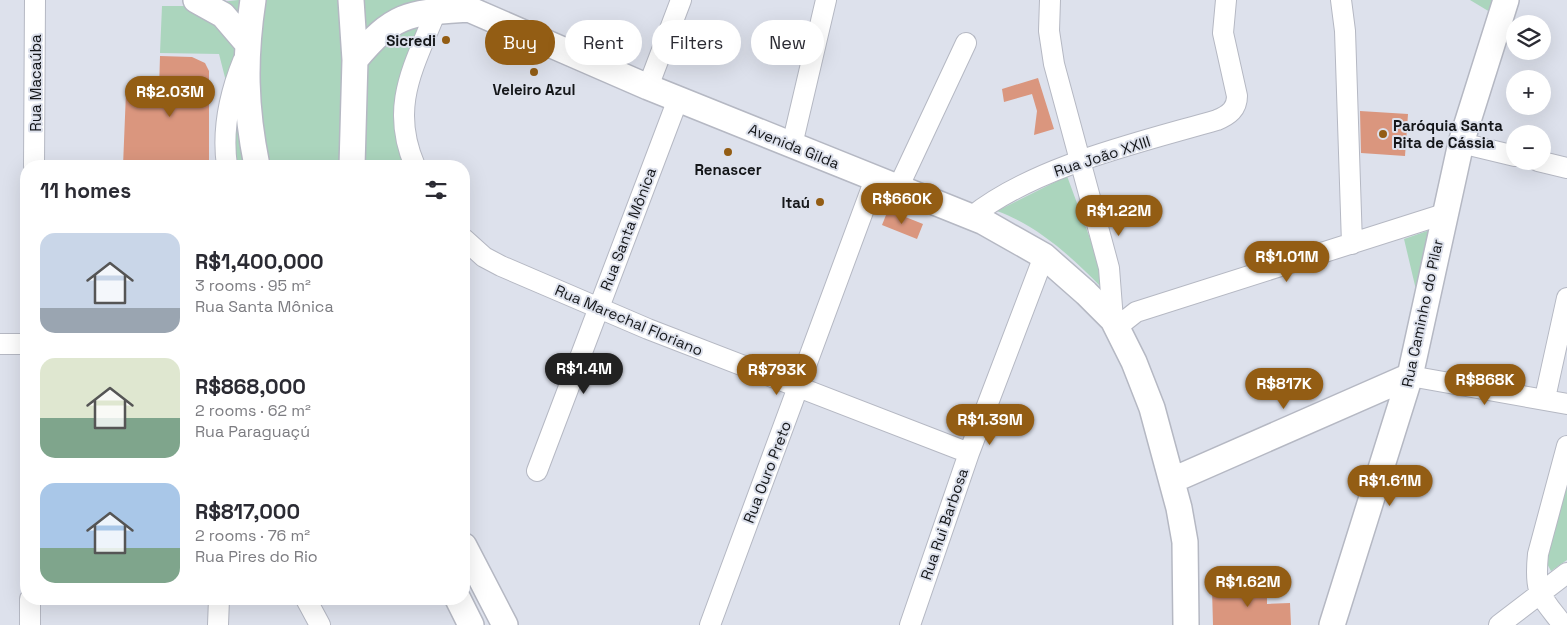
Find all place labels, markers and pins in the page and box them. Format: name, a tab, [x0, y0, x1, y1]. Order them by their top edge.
place label: Sicredi	[386, 31, 436, 50]
marker: Sicredi	[440, 34, 452, 46]
marker: Veleiro Azul	[528, 66, 540, 78]
pin: R$2.03M	[124, 76, 216, 118]
place label: Veleiro Azul	[492, 80, 576, 99]
place label: Paróquia Santa Rita de Cássia	[1393, 116, 1503, 152]
marker: Paróquia Santa Rita de Cássia	[1377, 128, 1389, 140]
marker: Renascer	[722, 146, 734, 158]
place label: Renascer	[694, 160, 762, 179]
pin: R$660K	[861, 182, 943, 225]
place label: Itaú	[781, 193, 810, 212]
pin: R$1.22M	[1073, 194, 1165, 237]
marker: Itaú	[814, 196, 826, 208]
pin: R$1.01M	[1241, 240, 1333, 283]
pin: R$1.4M	[543, 352, 625, 395]
pin: R$793K	[736, 354, 818, 396]
pin: R$868K	[1444, 364, 1526, 406]
pin: R$817K	[1243, 368, 1325, 410]
pin: R$1.39M	[944, 404, 1036, 446]
pin: R$1.61M	[1344, 464, 1436, 507]
pin: R$1.62M	[1202, 566, 1294, 608]

